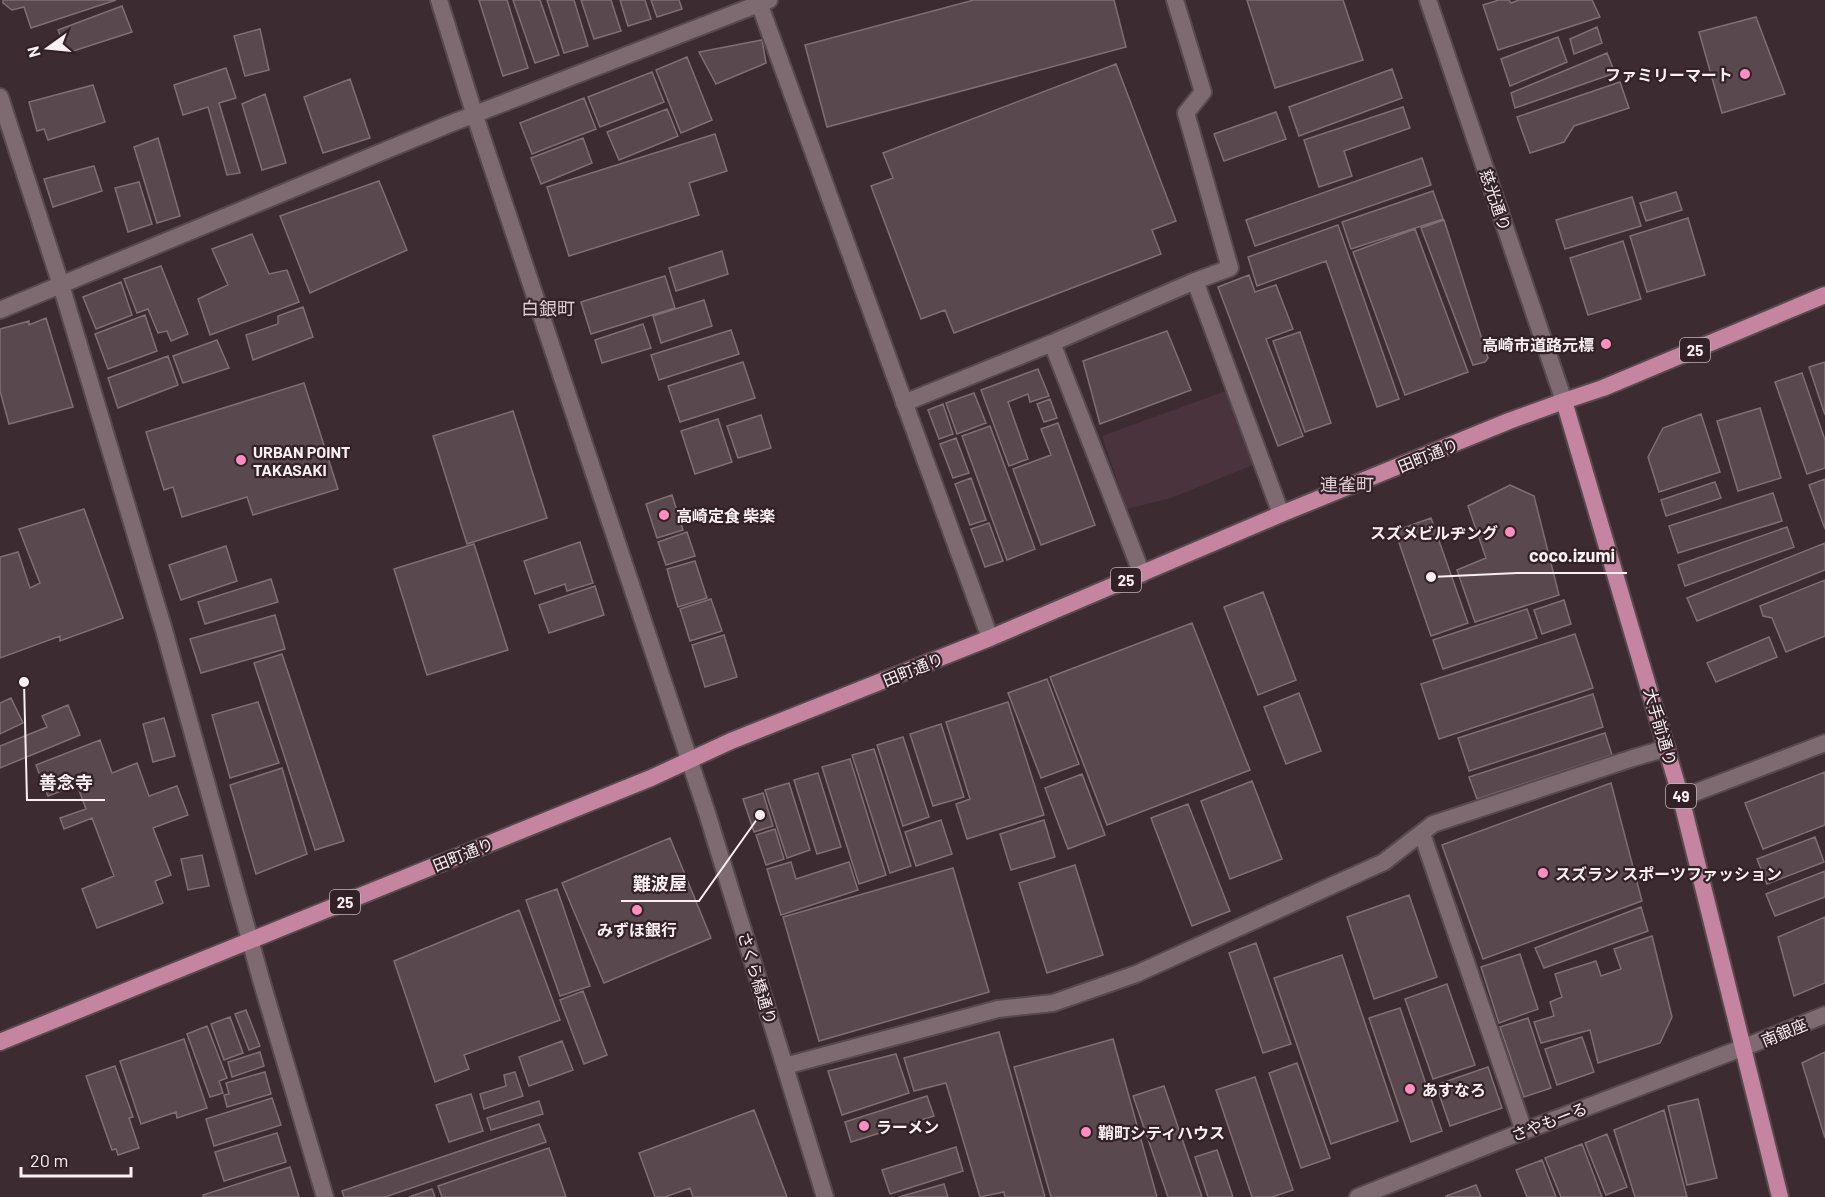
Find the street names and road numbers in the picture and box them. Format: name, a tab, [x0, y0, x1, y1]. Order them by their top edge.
street label: 慈光通り	[1477, 167, 1515, 233]
road number: 25	[1680, 338, 1710, 362]
street label: 田町通り	[1395, 434, 1461, 476]
road number: 25	[1111, 568, 1141, 592]
street label: 田町通り	[880, 648, 946, 690]
street label: 大手前通り	[1641, 686, 1681, 768]
road number: 49	[1666, 784, 1696, 808]
street label: 田町通り	[430, 833, 496, 875]
road number: 25	[330, 890, 360, 914]
street label: さくら橋通り	[735, 929, 781, 1027]
street label: 南銀座	[1758, 1014, 1810, 1050]
street label: さやもーる	[1508, 1098, 1590, 1144]

